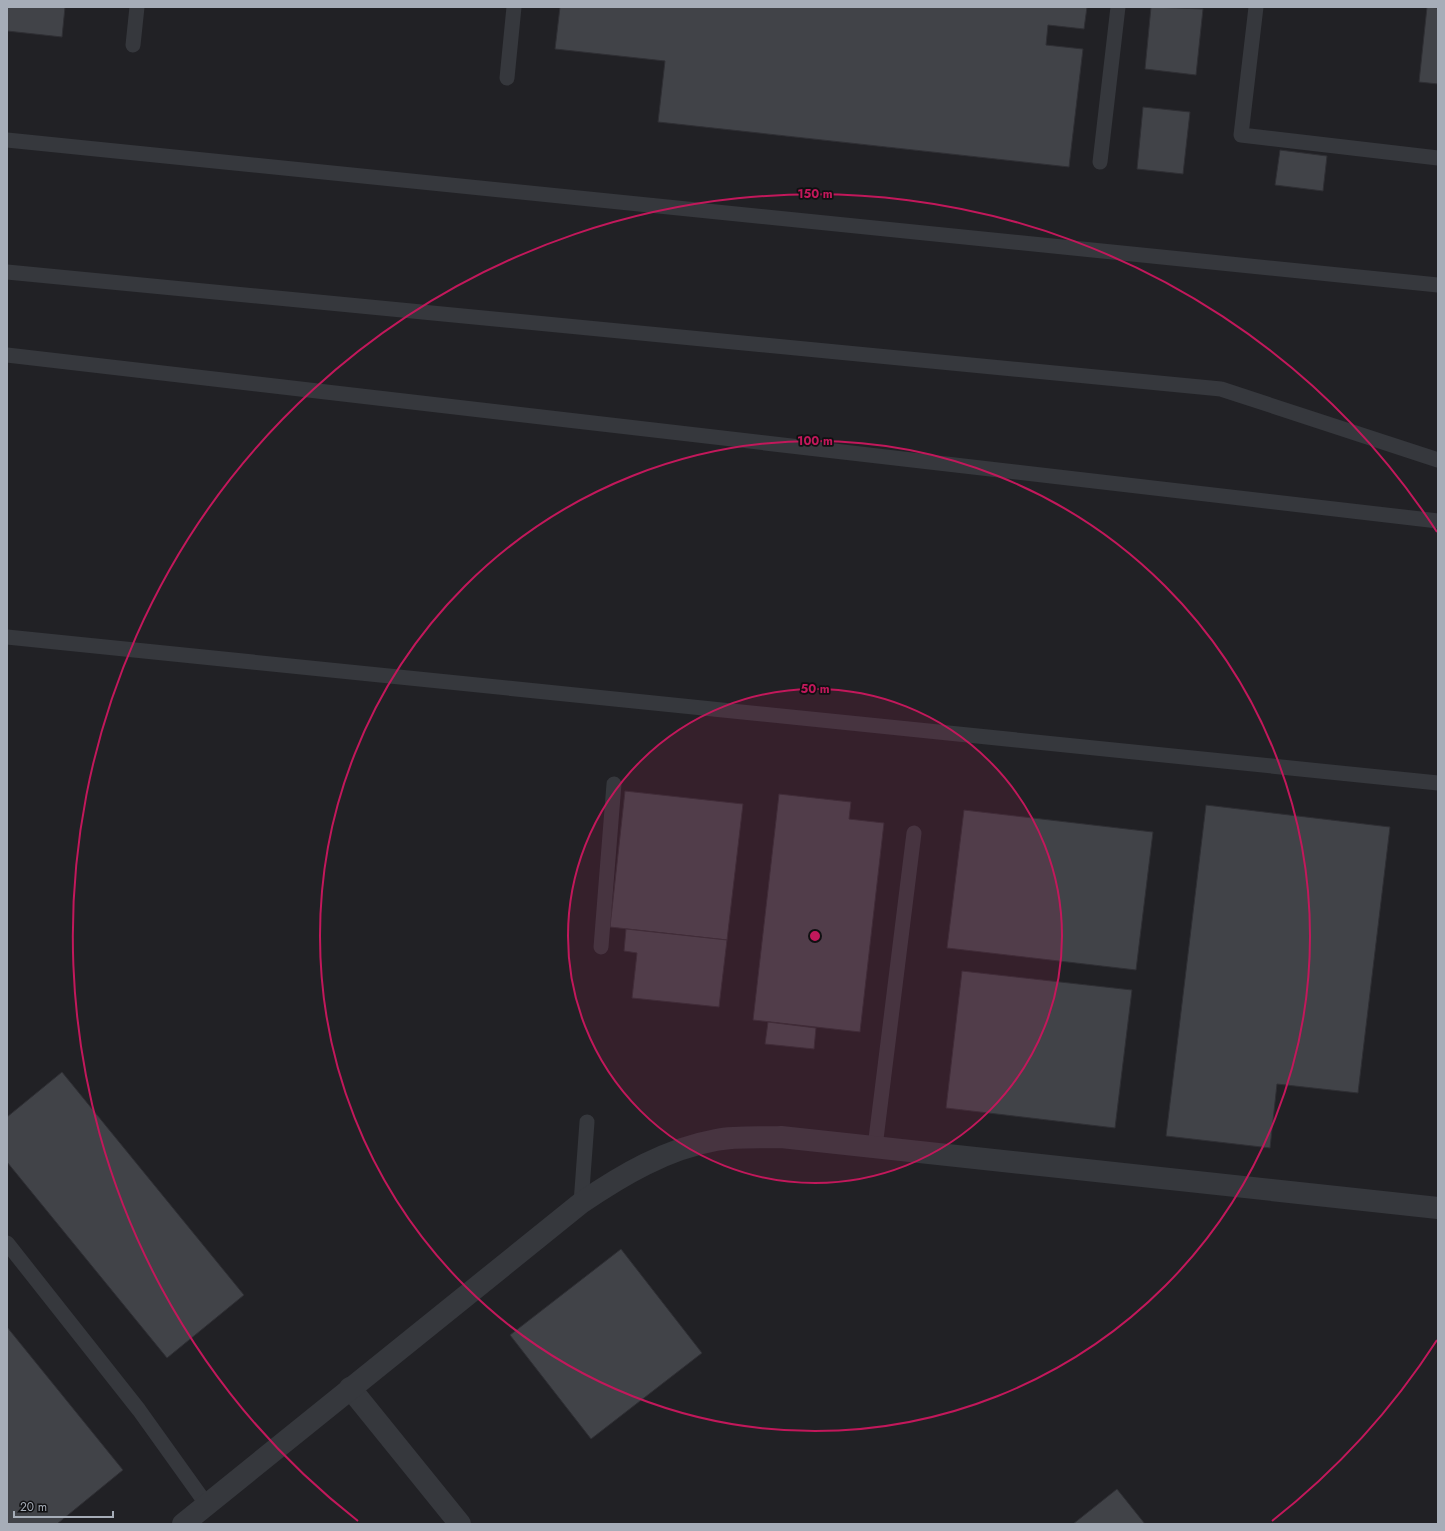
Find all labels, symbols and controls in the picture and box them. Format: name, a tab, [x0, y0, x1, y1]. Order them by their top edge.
text: 150 m	[797, 185, 833, 203]
text: 100 m	[797, 432, 833, 450]
text: 50 m	[800, 680, 830, 698]
centre of rings	[808, 929, 822, 943]
scale bar	[14, 1493, 113, 1519]
text: 20 m	[20, 1498, 47, 1516]

